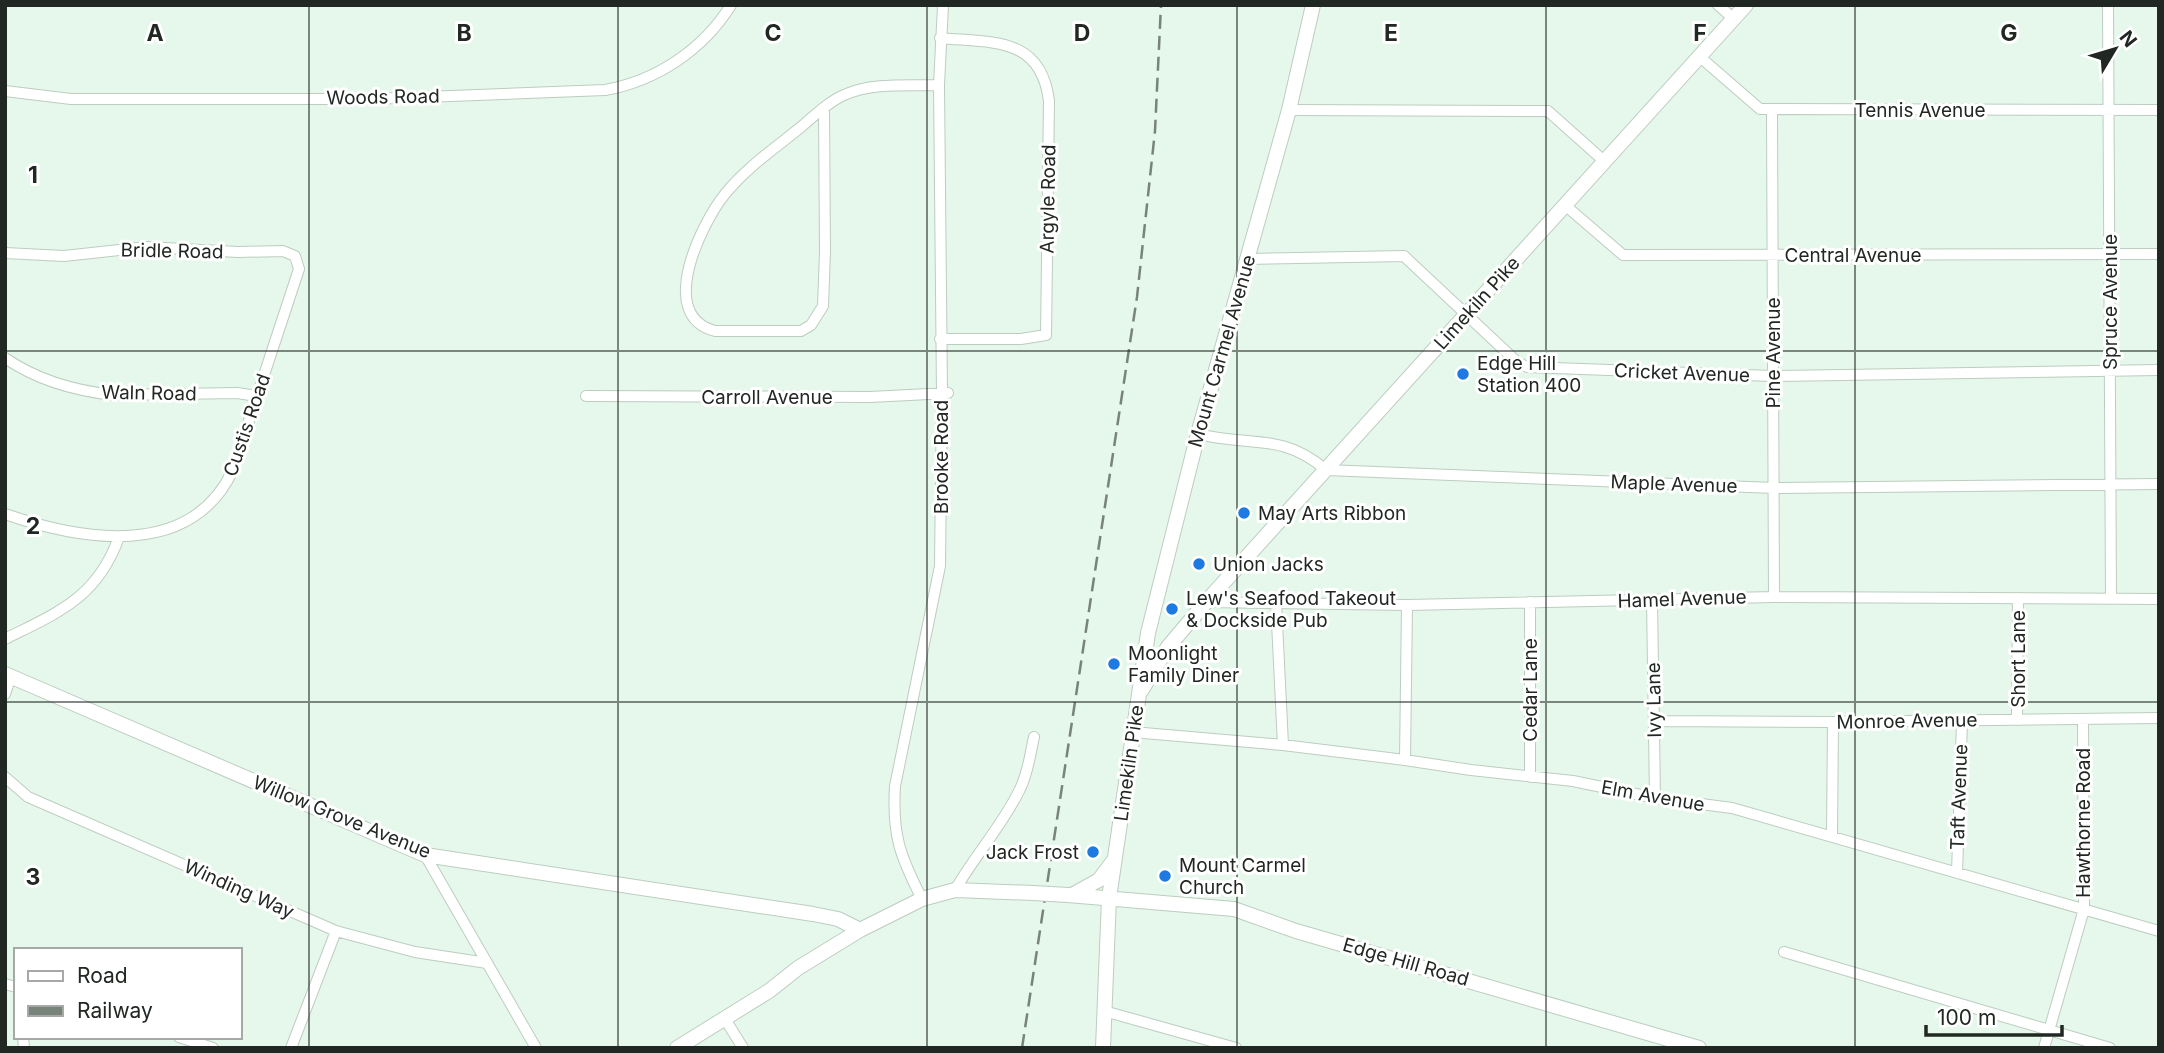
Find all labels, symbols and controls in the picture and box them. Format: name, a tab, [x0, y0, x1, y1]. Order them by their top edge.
north arrow	[2080, 14, 2150, 84]
text: A	[146, 19, 164, 47]
text: B	[456, 19, 472, 47]
text: C	[764, 19, 782, 47]
text: D	[1074, 19, 1090, 47]
text: E	[1384, 19, 1398, 47]
text: F	[1693, 19, 1707, 47]
text: G	[2000, 19, 2018, 47]
text: N	[2114, 26, 2142, 52]
street label: Woods Road	[326, 85, 440, 109]
street label: Tennis Avenue	[1854, 99, 1986, 122]
street label: Argyle Road	[1036, 144, 1060, 254]
text: 1	[28, 161, 38, 189]
street label: Spruce Avenue	[2099, 234, 2122, 370]
street label: Bridle Road	[120, 239, 224, 263]
street label: Central Avenue	[1785, 244, 1921, 267]
street label: Mount Carmel Avenue	[1184, 252, 1260, 450]
street label: Limekiln Pike	[1429, 252, 1525, 354]
street label: Pine Avenue	[1762, 297, 1785, 409]
place label: Edge Hill Station 400	[1477, 352, 1581, 397]
street label: Cricket Avenue	[1614, 359, 1750, 387]
marker: Edge Hill Station 400	[1455, 366, 1471, 382]
street label: Custis Road	[219, 371, 275, 479]
street label: Waln Road	[101, 381, 197, 405]
street label: Carroll Avenue	[701, 386, 833, 409]
street label: Brooke Road	[930, 400, 953, 514]
street label: Maple Avenue	[1610, 470, 1738, 498]
place label: May Arts Ribbon	[1258, 502, 1406, 525]
marker: May Arts Ribbon	[1236, 505, 1252, 521]
text: 2	[26, 512, 40, 540]
place label: Union Jacks	[1213, 553, 1324, 576]
marker: Union Jacks	[1191, 556, 1207, 572]
street label: Hamel Avenue	[1617, 585, 1747, 613]
place label: Lew's Seafood Takeout & Dockside Pub	[1186, 587, 1396, 632]
marker: Lew's Seafood Takeout & Dockside Pub	[1164, 601, 1180, 617]
street label: Short Lane	[2007, 610, 2030, 708]
street label: Cedar Lane	[1519, 638, 1542, 742]
place label: Moonlight Family Diner	[1128, 642, 1239, 687]
marker: Moonlight Family Diner	[1106, 656, 1122, 672]
street label: Ivy Lane	[1642, 662, 1666, 738]
street label: Limekiln Pike	[1109, 703, 1149, 823]
street label: Monroe Avenue	[1836, 708, 1978, 734]
street label: Taft Avenue	[1946, 744, 1972, 850]
street label: Hawthorne Road	[2072, 748, 2095, 898]
street label: Willow Grove Avenue	[250, 771, 434, 863]
street label: Elm Avenue	[1599, 776, 1707, 816]
place label: Jack Frost	[986, 841, 1079, 864]
marker: Jack Frost	[1085, 844, 1101, 860]
place label: Mount Carmel Church	[1179, 854, 1306, 899]
street label: Winding Way	[180, 855, 298, 924]
text: 3	[26, 863, 40, 891]
marker: Mount Carmel Church	[1157, 868, 1173, 884]
street label: Edge Hill Road	[1340, 933, 1472, 991]
legend	[14, 948, 242, 1039]
text: Road	[77, 963, 128, 988]
scale bar	[1926, 993, 2062, 1038]
text: Railway	[77, 998, 153, 1023]
text: 100 m	[1937, 1005, 1996, 1030]

